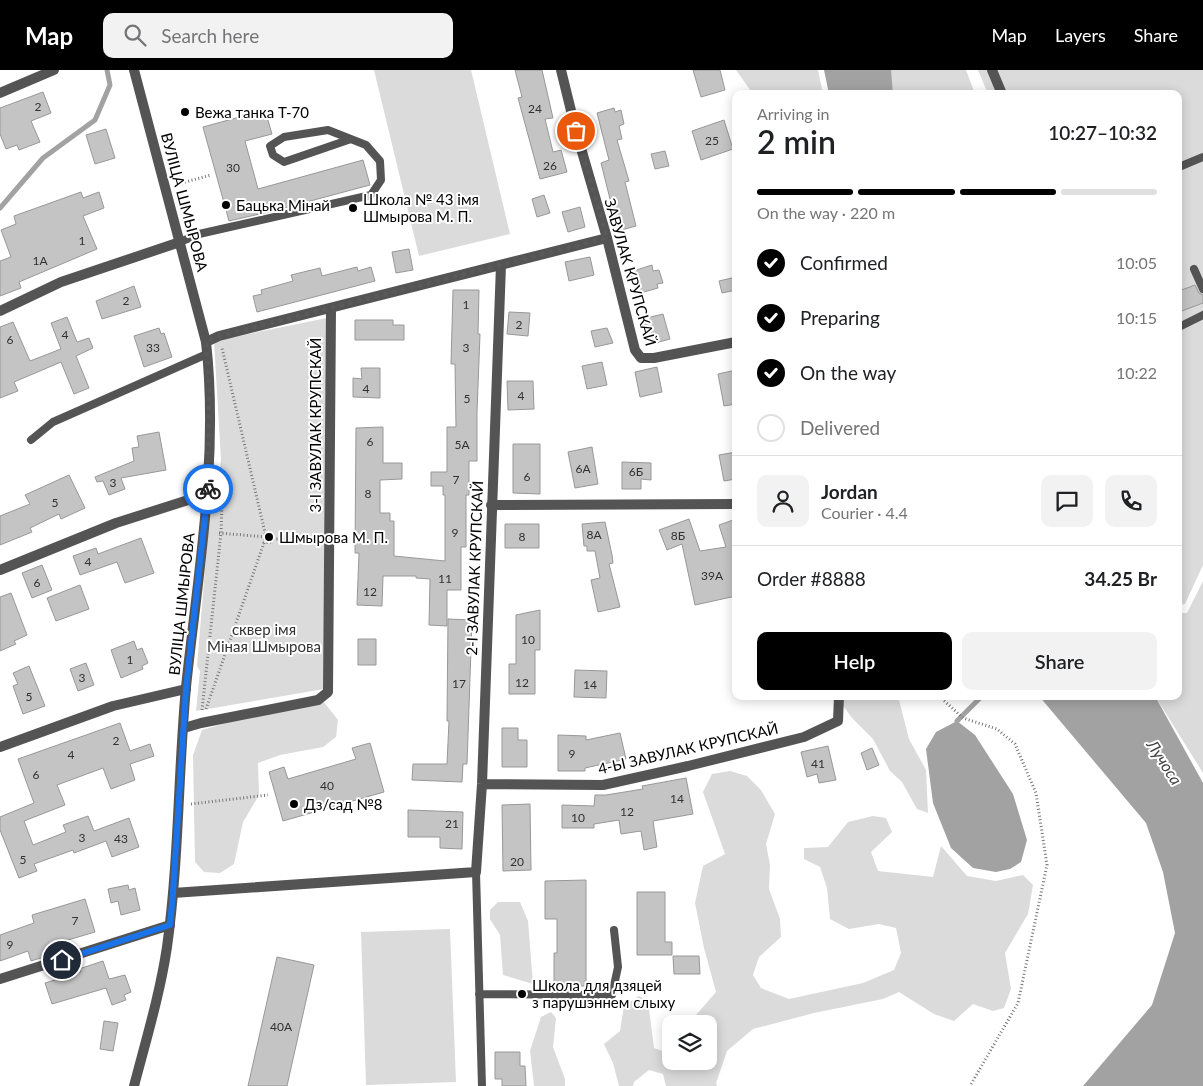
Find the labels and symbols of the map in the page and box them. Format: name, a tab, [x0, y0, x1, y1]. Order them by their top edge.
house number: 2	[35, 99, 42, 114]
house number: 24	[528, 101, 542, 116]
place label: Вежа танка Т-70	[195, 103, 309, 121]
marker: Вежа танка Т-70	[179, 106, 191, 118]
pin	[555, 110, 597, 152]
street label: ВУЛІЦА ШМЫРОВА	[158, 131, 212, 274]
house number: 25	[705, 133, 719, 148]
house number: 26	[543, 158, 557, 173]
house number: 30	[226, 160, 240, 175]
place label: Школа № 43 імя Шмырова М. П.	[363, 190, 479, 225]
place label: Бацька Мінай	[236, 196, 330, 214]
street label: ЗАВУЛАК КРУПСКАЙ	[601, 196, 661, 348]
marker: Бацька Мінай	[220, 199, 232, 211]
marker: Школа № 43 імя Шмырова М. П.	[347, 202, 359, 214]
house number: 1	[79, 233, 86, 248]
house number: 1А	[32, 253, 48, 268]
house number: 2	[123, 293, 130, 308]
house number: 1	[463, 297, 470, 312]
house number: 2	[516, 317, 523, 332]
house number: 4	[62, 327, 69, 342]
house number: 6	[7, 332, 14, 347]
street label: 3-І ЗАВУЛАК КРУПСКАЙ	[306, 337, 324, 513]
house number: 33	[146, 340, 160, 355]
house number: 3	[463, 340, 470, 355]
house number: 4	[363, 381, 370, 396]
house number: 4	[518, 388, 525, 403]
house number: 5	[464, 391, 471, 406]
house number: 6	[367, 434, 374, 449]
house number: 5А	[454, 437, 470, 452]
house number: 6А	[575, 461, 591, 476]
courier	[183, 464, 233, 514]
house number: 6Б	[629, 464, 643, 479]
house number: 6	[524, 469, 531, 484]
house number: 7	[453, 472, 460, 487]
house number: 3	[110, 475, 117, 490]
street label: 2-І ЗАВУЛАК КРУПСКАЙ	[462, 480, 486, 656]
house number: 8	[365, 486, 372, 501]
house number: 5	[52, 495, 59, 510]
house number: 9	[452, 525, 459, 540]
house number: 8А	[586, 527, 602, 542]
place label: Шмырова М. П.	[279, 528, 388, 546]
house number: 8Б	[671, 528, 685, 543]
house number: 8	[519, 529, 526, 544]
street label: ВУЛІЦА ШМЫРОВА	[165, 531, 198, 676]
marker: Шмырова М. П.	[263, 531, 275, 543]
house number: 4	[85, 554, 92, 569]
house number: 39А	[701, 568, 724, 583]
house number: 11	[438, 571, 452, 586]
house number: 6	[34, 575, 41, 590]
house number: 12	[363, 584, 377, 599]
park label: сквер імя Міная Шмырова	[207, 620, 321, 655]
house number: 10	[521, 632, 535, 647]
house number: 1	[127, 652, 134, 667]
house number: 3	[79, 670, 86, 685]
house number: 12	[515, 675, 529, 690]
house number: 17	[452, 676, 466, 691]
house number: 14	[583, 677, 597, 692]
house number: 5	[26, 689, 33, 704]
street label: 4-Ы ЗАВУЛАК КРУПСКАЙ	[596, 718, 780, 778]
house number: 2	[113, 733, 120, 748]
water label: Лучоса	[1143, 735, 1186, 788]
house number: 9	[569, 746, 576, 761]
house number: 4	[68, 747, 75, 762]
house number: 41	[811, 756, 825, 771]
house number: 6	[33, 767, 40, 782]
house number: 40	[320, 778, 334, 793]
house number: 14	[670, 791, 684, 806]
place label: Дз/сад №8	[304, 795, 382, 813]
marker: Дз/сад №8	[288, 798, 300, 810]
house number: 12	[620, 804, 634, 819]
house number: 10	[571, 810, 585, 825]
house number: 21	[445, 816, 459, 831]
house number: 3	[79, 830, 86, 845]
house number: 43	[114, 831, 128, 846]
house number: 5	[20, 852, 27, 867]
house number: 20	[510, 854, 524, 869]
house number: 7	[72, 913, 79, 928]
house number: 9	[7, 937, 14, 952]
pin	[41, 939, 83, 981]
place label: Школа для дзяцей з парушэннем слыху	[532, 976, 675, 1011]
marker: Школа для дзяцей з парушэннем слыху	[516, 988, 528, 1000]
house number: 40А	[270, 1019, 293, 1034]

